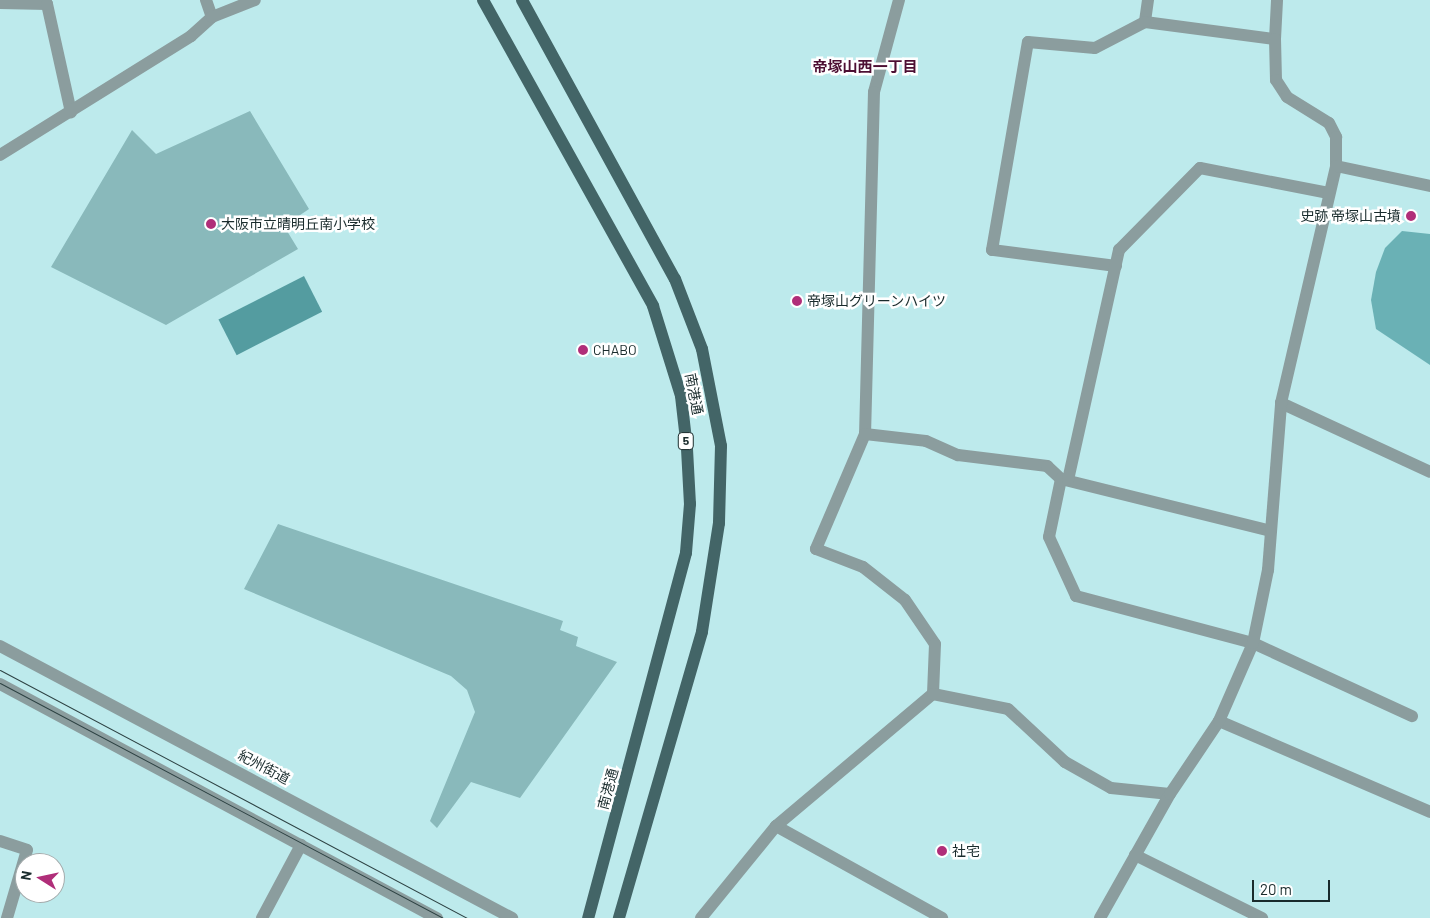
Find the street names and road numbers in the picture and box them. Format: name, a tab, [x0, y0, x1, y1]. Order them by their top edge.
street label: 南港通	[682, 372, 706, 416]
road number: 5	[677, 432, 695, 451]
street label: 紀州街道	[235, 746, 293, 788]
street label: 南港通	[594, 767, 622, 811]

